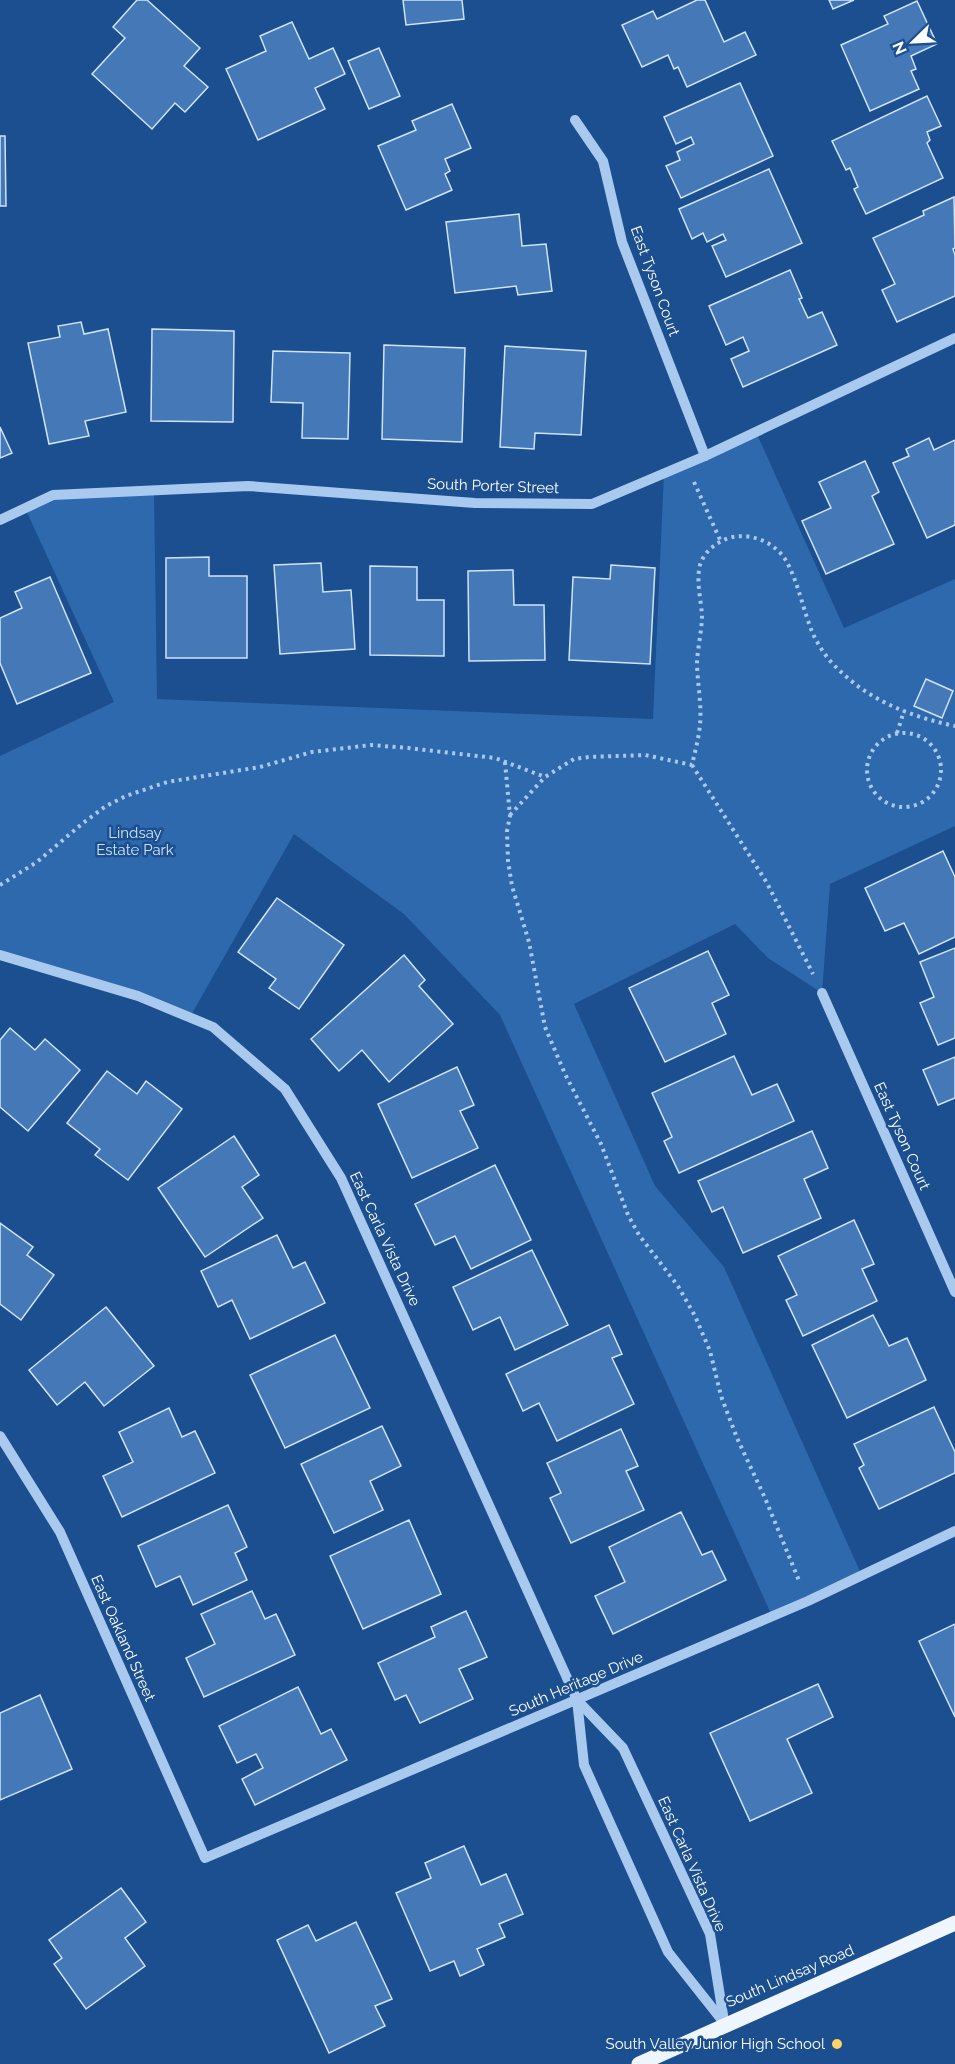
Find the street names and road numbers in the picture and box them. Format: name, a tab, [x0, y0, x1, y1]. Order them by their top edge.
street label: East Tyson Court	[627, 223, 683, 339]
street label: South Porter Street	[427, 475, 559, 497]
street label: East Tyson Court	[870, 1079, 934, 1193]
street label: East Carla Vista Drive	[346, 1169, 424, 1309]
street label: East Oakland Street	[87, 1572, 159, 1704]
street label: South Heritage Drive	[506, 1648, 646, 1720]
street label: East Carla Vista Drive	[654, 1794, 730, 1935]
street label: South Lindsay Road	[723, 1941, 857, 2011]

